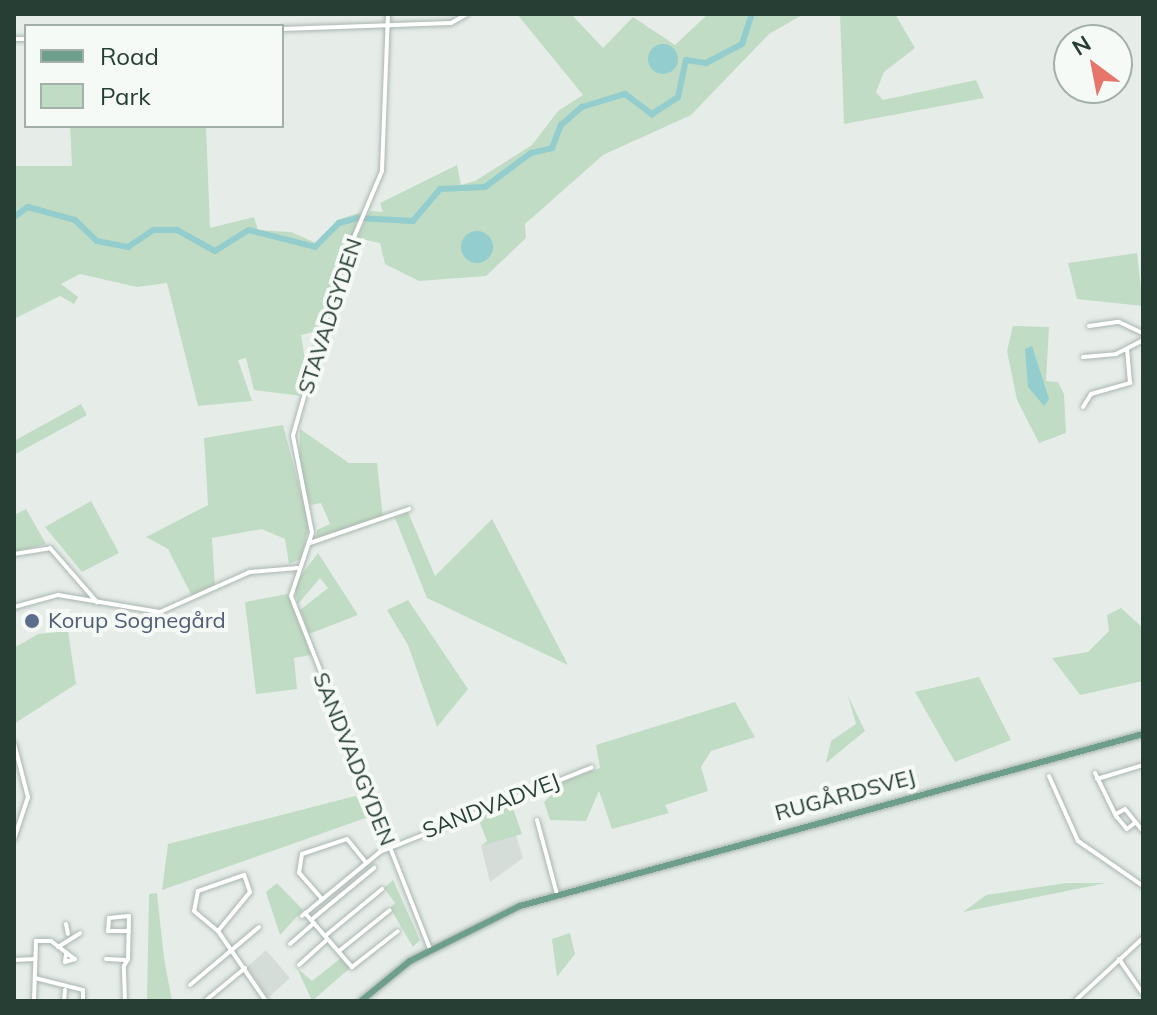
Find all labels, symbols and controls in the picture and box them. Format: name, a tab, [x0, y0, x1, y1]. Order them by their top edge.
legend	[24, 24, 284, 128]
north arrow	[1053, 24, 1133, 104]
text: N	[1067, 29, 1096, 62]
text: Road	[100, 41, 159, 71]
text: Park	[100, 81, 151, 111]
street label: STAVADGYDEN	[292, 235, 368, 397]
place label: Korup Sognegård	[48, 608, 226, 634]
marker: Korup Sognegård	[23, 612, 41, 630]
street label: SANDVADGYDEN	[307, 669, 401, 849]
street label: RUGÅRDSVEJ	[772, 764, 918, 826]
street label: SANDVADVEJ	[419, 768, 563, 844]

